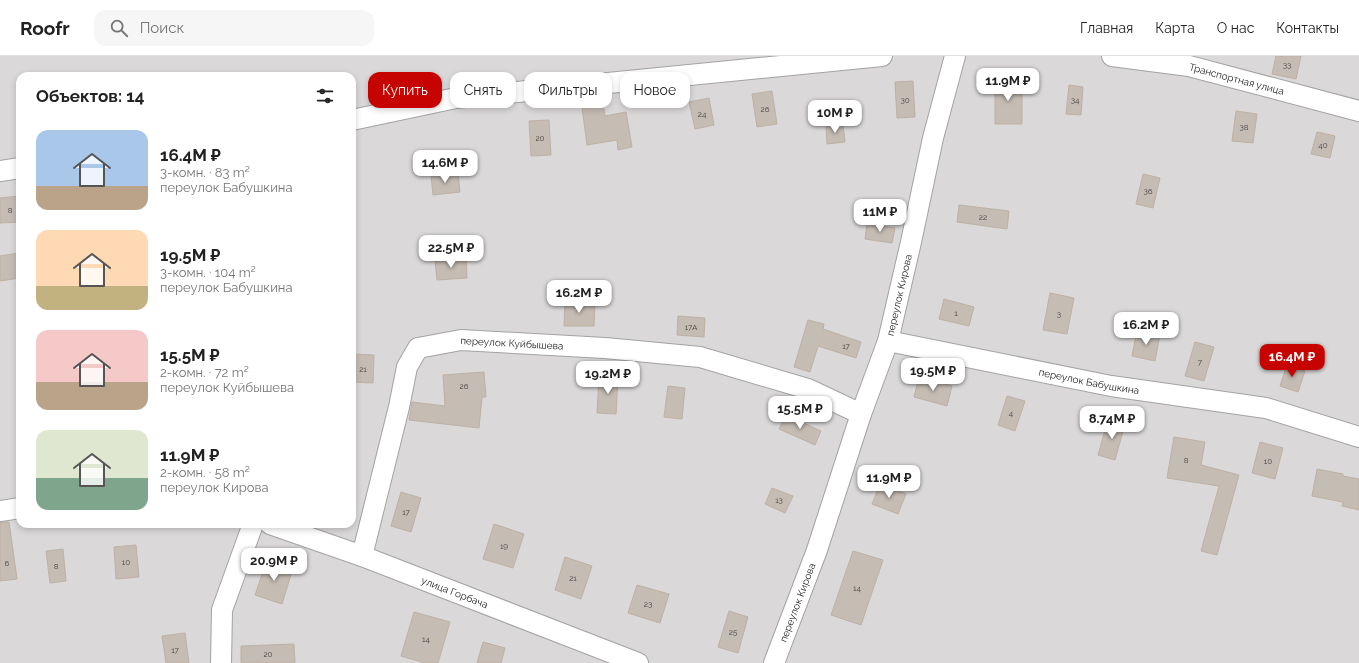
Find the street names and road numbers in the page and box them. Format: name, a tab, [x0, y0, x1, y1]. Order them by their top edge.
street label: Транспортная улица	[1188, 61, 1285, 97]
street label: переулок Кирова	[884, 253, 914, 337]
street label: переулок Куйбышева	[460, 335, 564, 352]
street label: переулок Бабушкина	[1038, 367, 1140, 396]
street label: переулок Кирова	[778, 561, 818, 643]
street label: улица Горбача	[420, 575, 489, 610]

